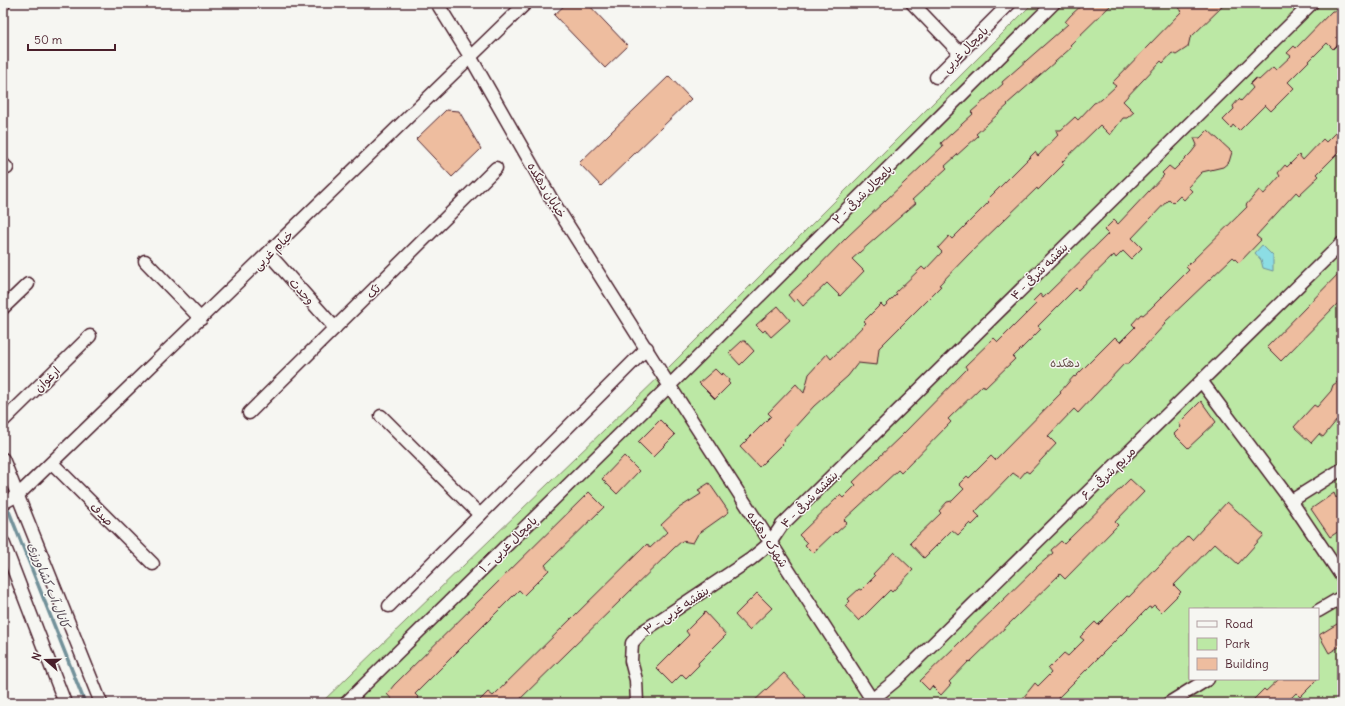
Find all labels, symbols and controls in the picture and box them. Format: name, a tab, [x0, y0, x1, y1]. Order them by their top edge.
street label: پامچال غربی	[939, 23, 992, 76]
scale bar	[28, 26, 115, 52]
text: 50 m	[34, 32, 63, 47]
street label: خیابان دهکده	[524, 159, 570, 221]
street label: پامچال شرقی - ۲	[829, 161, 896, 228]
street label: خیام غربی	[250, 227, 298, 274]
street label: بنفشه شرقی - ۴	[1007, 239, 1071, 303]
street label: وحدت	[286, 275, 318, 308]
street label: تک	[363, 280, 384, 301]
park label: دهکده	[1050, 355, 1080, 370]
street label: ارغوان	[31, 363, 63, 395]
street label: مریم شرقی - ۶	[1078, 443, 1140, 504]
street label: بنفشه شرقی - ۴	[777, 467, 841, 531]
street label: صدف	[87, 499, 117, 529]
street label: شهرک دهکده	[744, 508, 792, 570]
street label: پامچال غربی - ۱	[476, 513, 541, 576]
water label: کانال آب کشاورزی	[24, 539, 75, 633]
street label: بنفشه غربی - ۳	[640, 583, 712, 638]
legend	[1189, 608, 1319, 680]
text: Road	[1225, 616, 1253, 631]
text: Park	[1225, 636, 1250, 651]
north arrow	[26, 640, 66, 680]
text: N	[29, 651, 44, 663]
text: Building	[1225, 656, 1269, 671]

